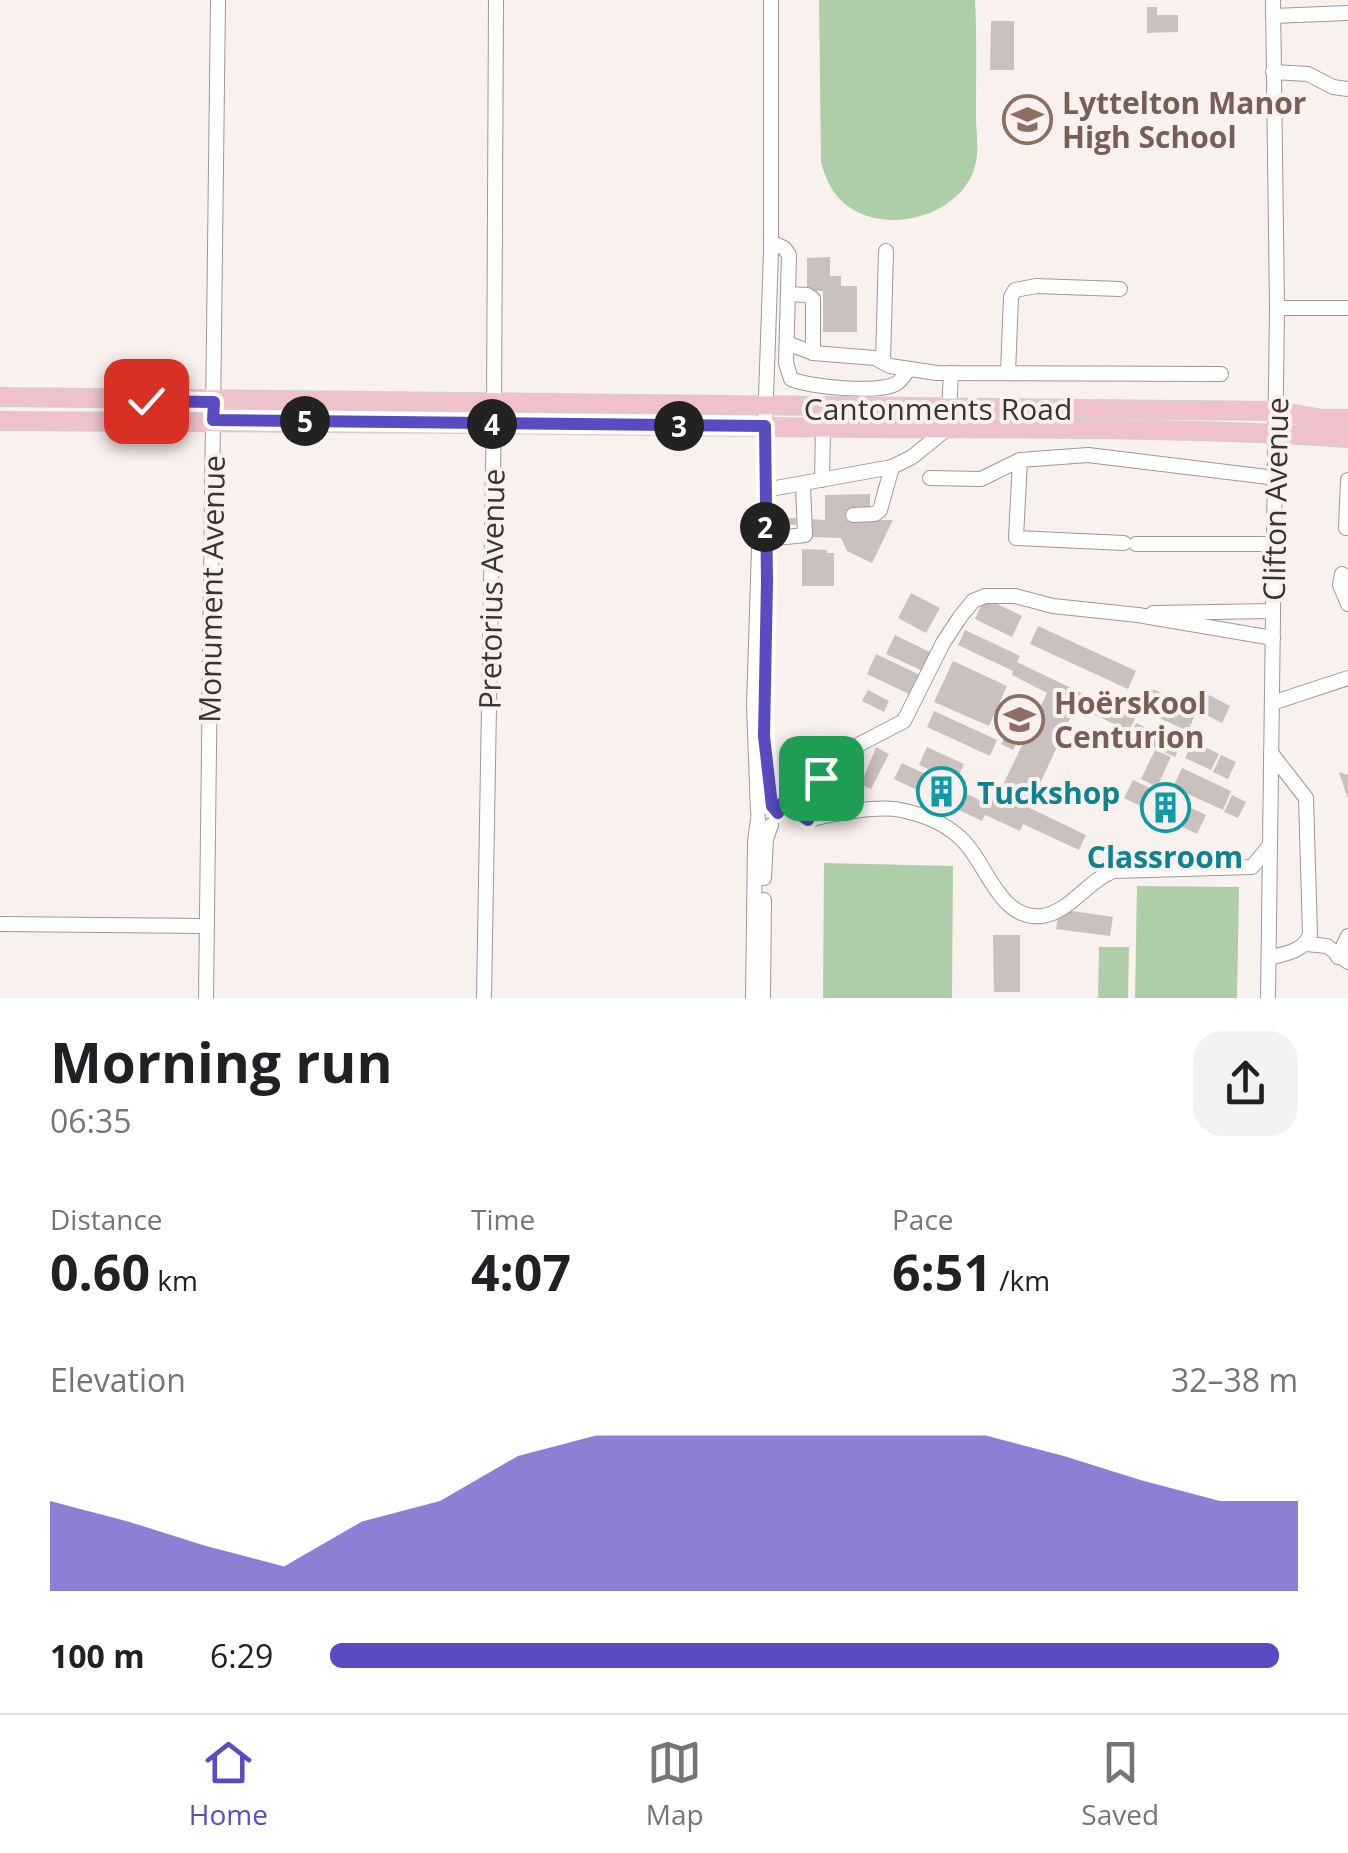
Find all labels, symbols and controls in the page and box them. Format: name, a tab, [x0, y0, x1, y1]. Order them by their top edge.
place label: Lyttelton Manor High School	[1062, 82, 1306, 157]
school or university icon: Lyttelton Manor High School	[1001, 93, 1053, 145]
pin	[104, 359, 189, 444]
icon: check	[119, 374, 174, 429]
street label: Cantonments Road	[804, 388, 1072, 429]
pin: 5	[280, 396, 330, 446]
street label: Clifton Avenue	[1253, 397, 1297, 601]
pin: 4	[467, 399, 517, 449]
pin: 3	[654, 401, 704, 451]
text: 5	[297, 402, 313, 440]
text: 4	[484, 405, 500, 443]
text: 3	[671, 407, 687, 445]
street label: Monument Avenue	[188, 455, 234, 723]
street label: Pretorius Avenue	[468, 468, 514, 710]
pin: 2	[740, 502, 790, 552]
text: 2	[757, 508, 773, 546]
place label: Hoërskool Centurion	[1054, 682, 1207, 757]
school or university icon: Hoërskool Centurion	[993, 693, 1045, 745]
pin	[779, 736, 864, 821]
icon: arrive	[794, 751, 849, 806]
building icon: Tuckshop	[916, 766, 968, 818]
place label: Tuckshop	[977, 772, 1120, 813]
building icon: Classroom	[1139, 781, 1191, 833]
place label: Classroom	[1087, 836, 1243, 877]
text: Morning run	[50, 1024, 393, 1099]
button: share	[1193, 1031, 1298, 1136]
text: 06:35	[50, 1099, 132, 1142]
text: Distance	[50, 1200, 163, 1238]
text: Time	[471, 1200, 535, 1238]
text: Pace	[892, 1200, 954, 1238]
text: 0.60	[50, 1238, 150, 1306]
text: 4:07	[471, 1238, 571, 1306]
text: 6:51	[892, 1238, 992, 1306]
text: km	[150, 1261, 198, 1299]
text: /km	[992, 1261, 1050, 1299]
text: Elevation	[50, 1358, 186, 1401]
text: 32–38 m	[1171, 1358, 1298, 1401]
text: 100 m	[50, 1634, 145, 1677]
text: 6:29	[210, 1634, 273, 1677]
tab: Home	[189, 1735, 268, 1833]
tab: Map	[646, 1735, 704, 1833]
tab: Saved	[1081, 1735, 1159, 1833]

